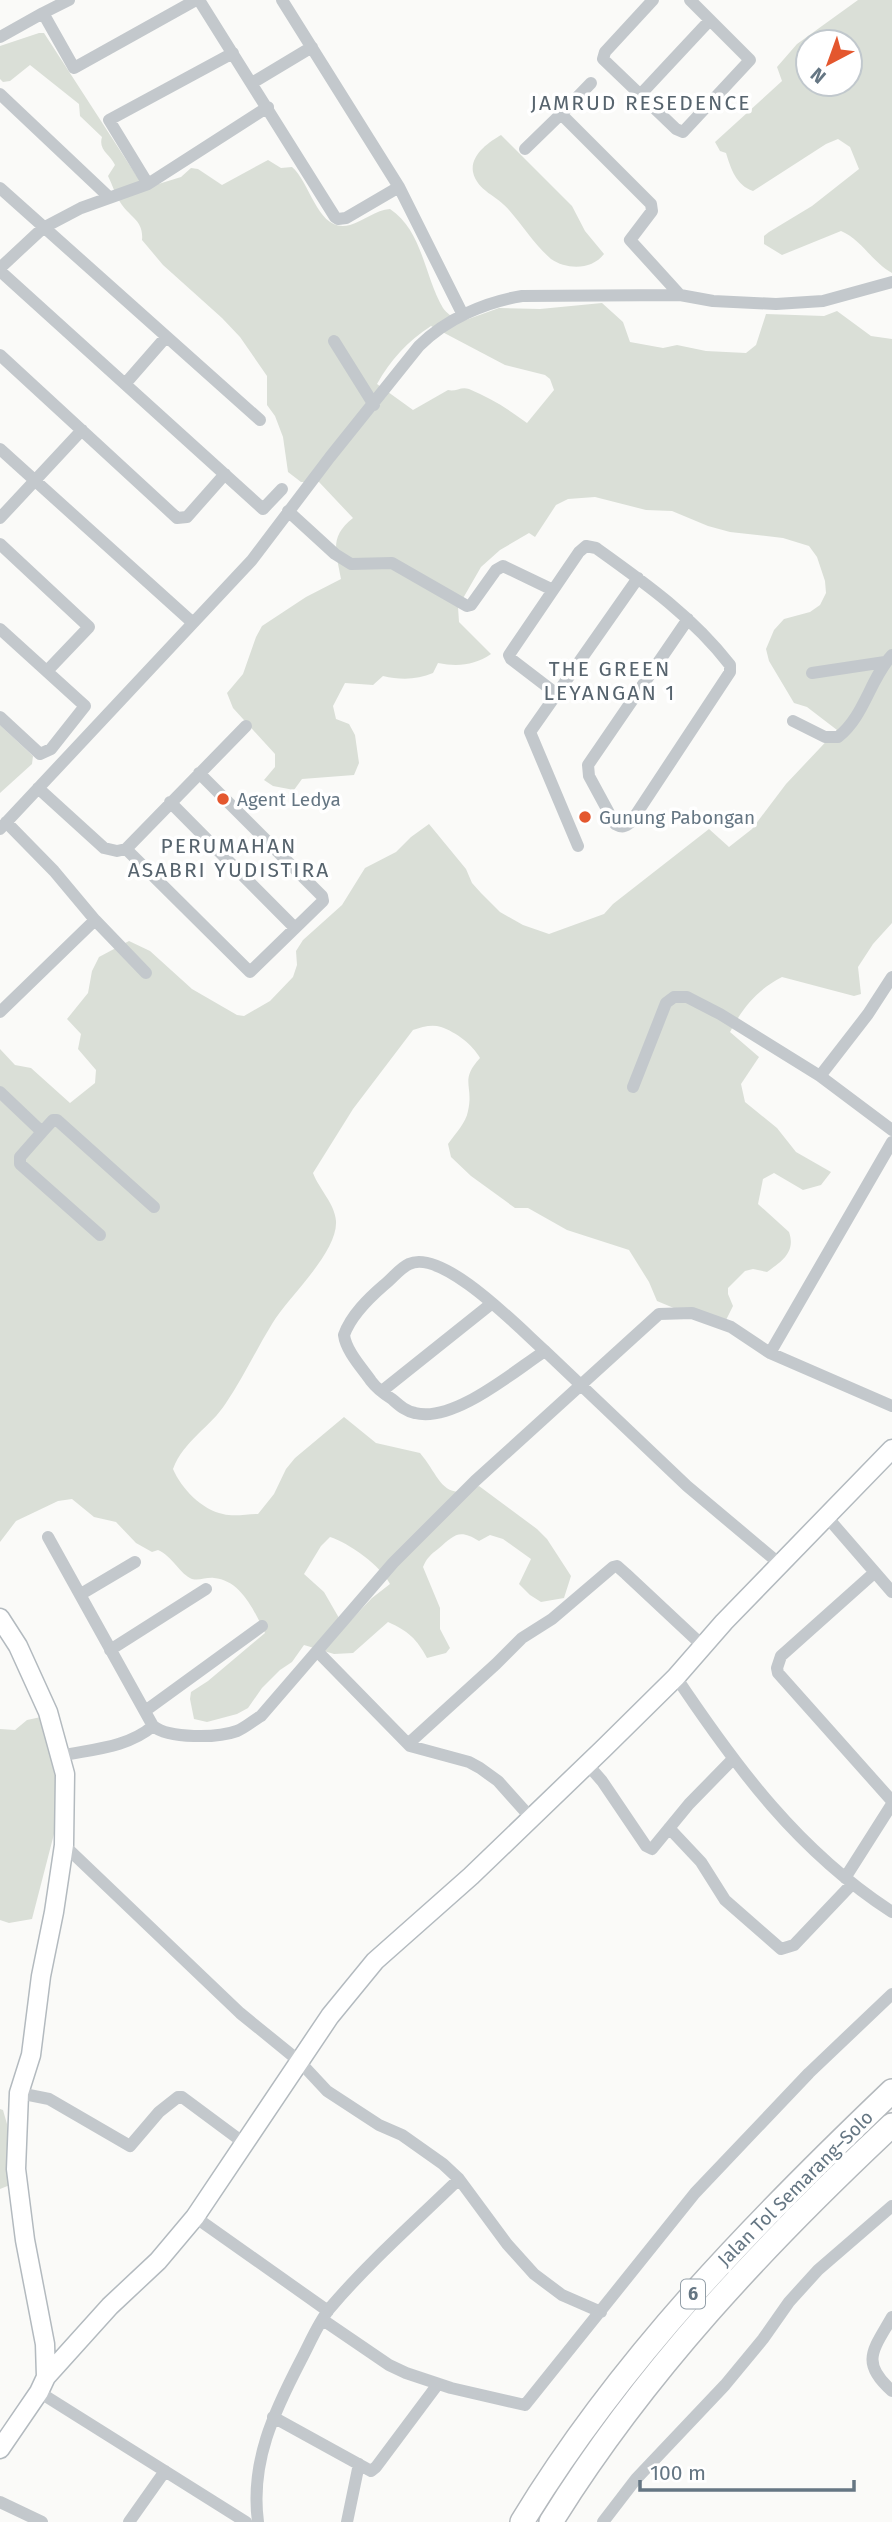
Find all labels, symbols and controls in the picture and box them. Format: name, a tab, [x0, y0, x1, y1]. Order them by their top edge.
north arrow	[794, 28, 864, 98]
text: N	[806, 63, 830, 88]
district label: JAMRUD RESEDENCE	[531, 90, 751, 116]
district label: THE GREEN LEYANGAN 1	[544, 656, 676, 706]
place label: Agent Ledya	[237, 788, 341, 811]
marker: Agent Ledya	[215, 791, 231, 807]
place label: Gunung Pabongan	[599, 806, 755, 829]
marker: Gunung Pabongan	[577, 809, 593, 825]
district label: PERUMAHAN ASABRI YUDISTIRA	[128, 833, 330, 883]
street label: Jalan Tol Semarang–Solo	[713, 2106, 878, 2271]
road number: 6	[681, 2280, 705, 2308]
scale bar	[640, 2448, 854, 2492]
text: 100 m	[650, 2460, 706, 2486]

